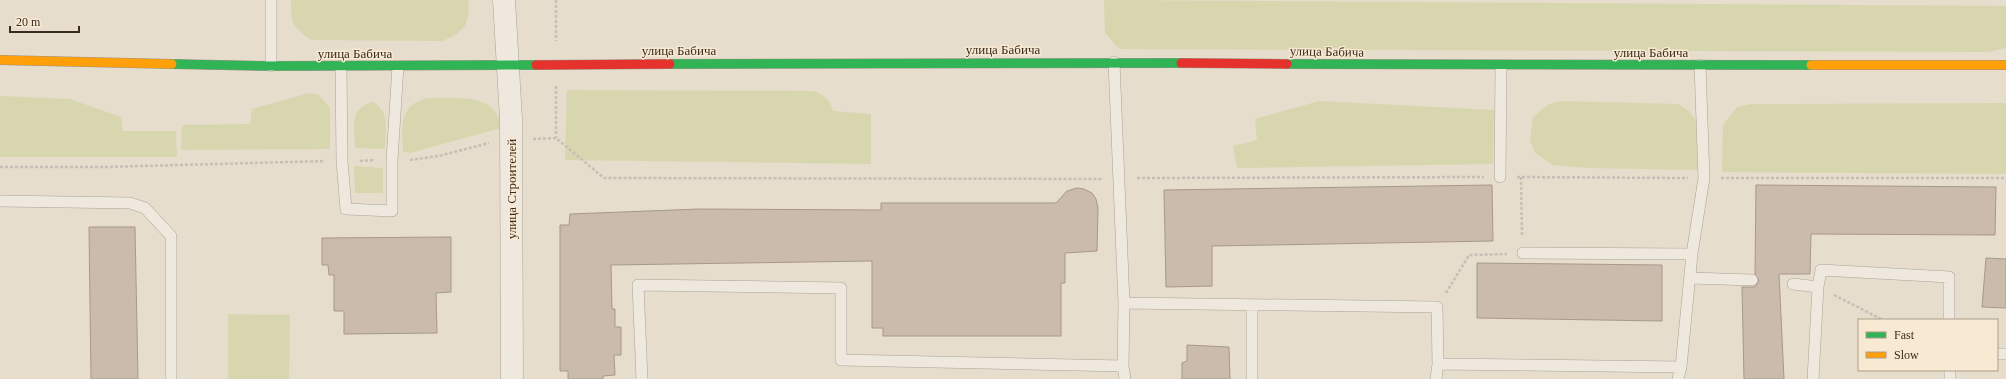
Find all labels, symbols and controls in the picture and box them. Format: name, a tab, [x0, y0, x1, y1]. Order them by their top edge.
scale bar	[10, 8, 79, 34]
text: 20 m	[16, 15, 41, 29]
street label: улица Бабича	[966, 42, 1040, 57]
street label: улица Бабича	[642, 43, 716, 58]
street label: улица Бабича	[1290, 43, 1365, 60]
street label: улица Бабича	[1614, 45, 1688, 60]
street label: улица Бабича	[318, 46, 392, 61]
street label: улица Строителей	[504, 139, 519, 239]
legend	[1858, 319, 1998, 371]
text: Fast	[1894, 328, 1915, 342]
text: Slow	[1894, 348, 1919, 362]

